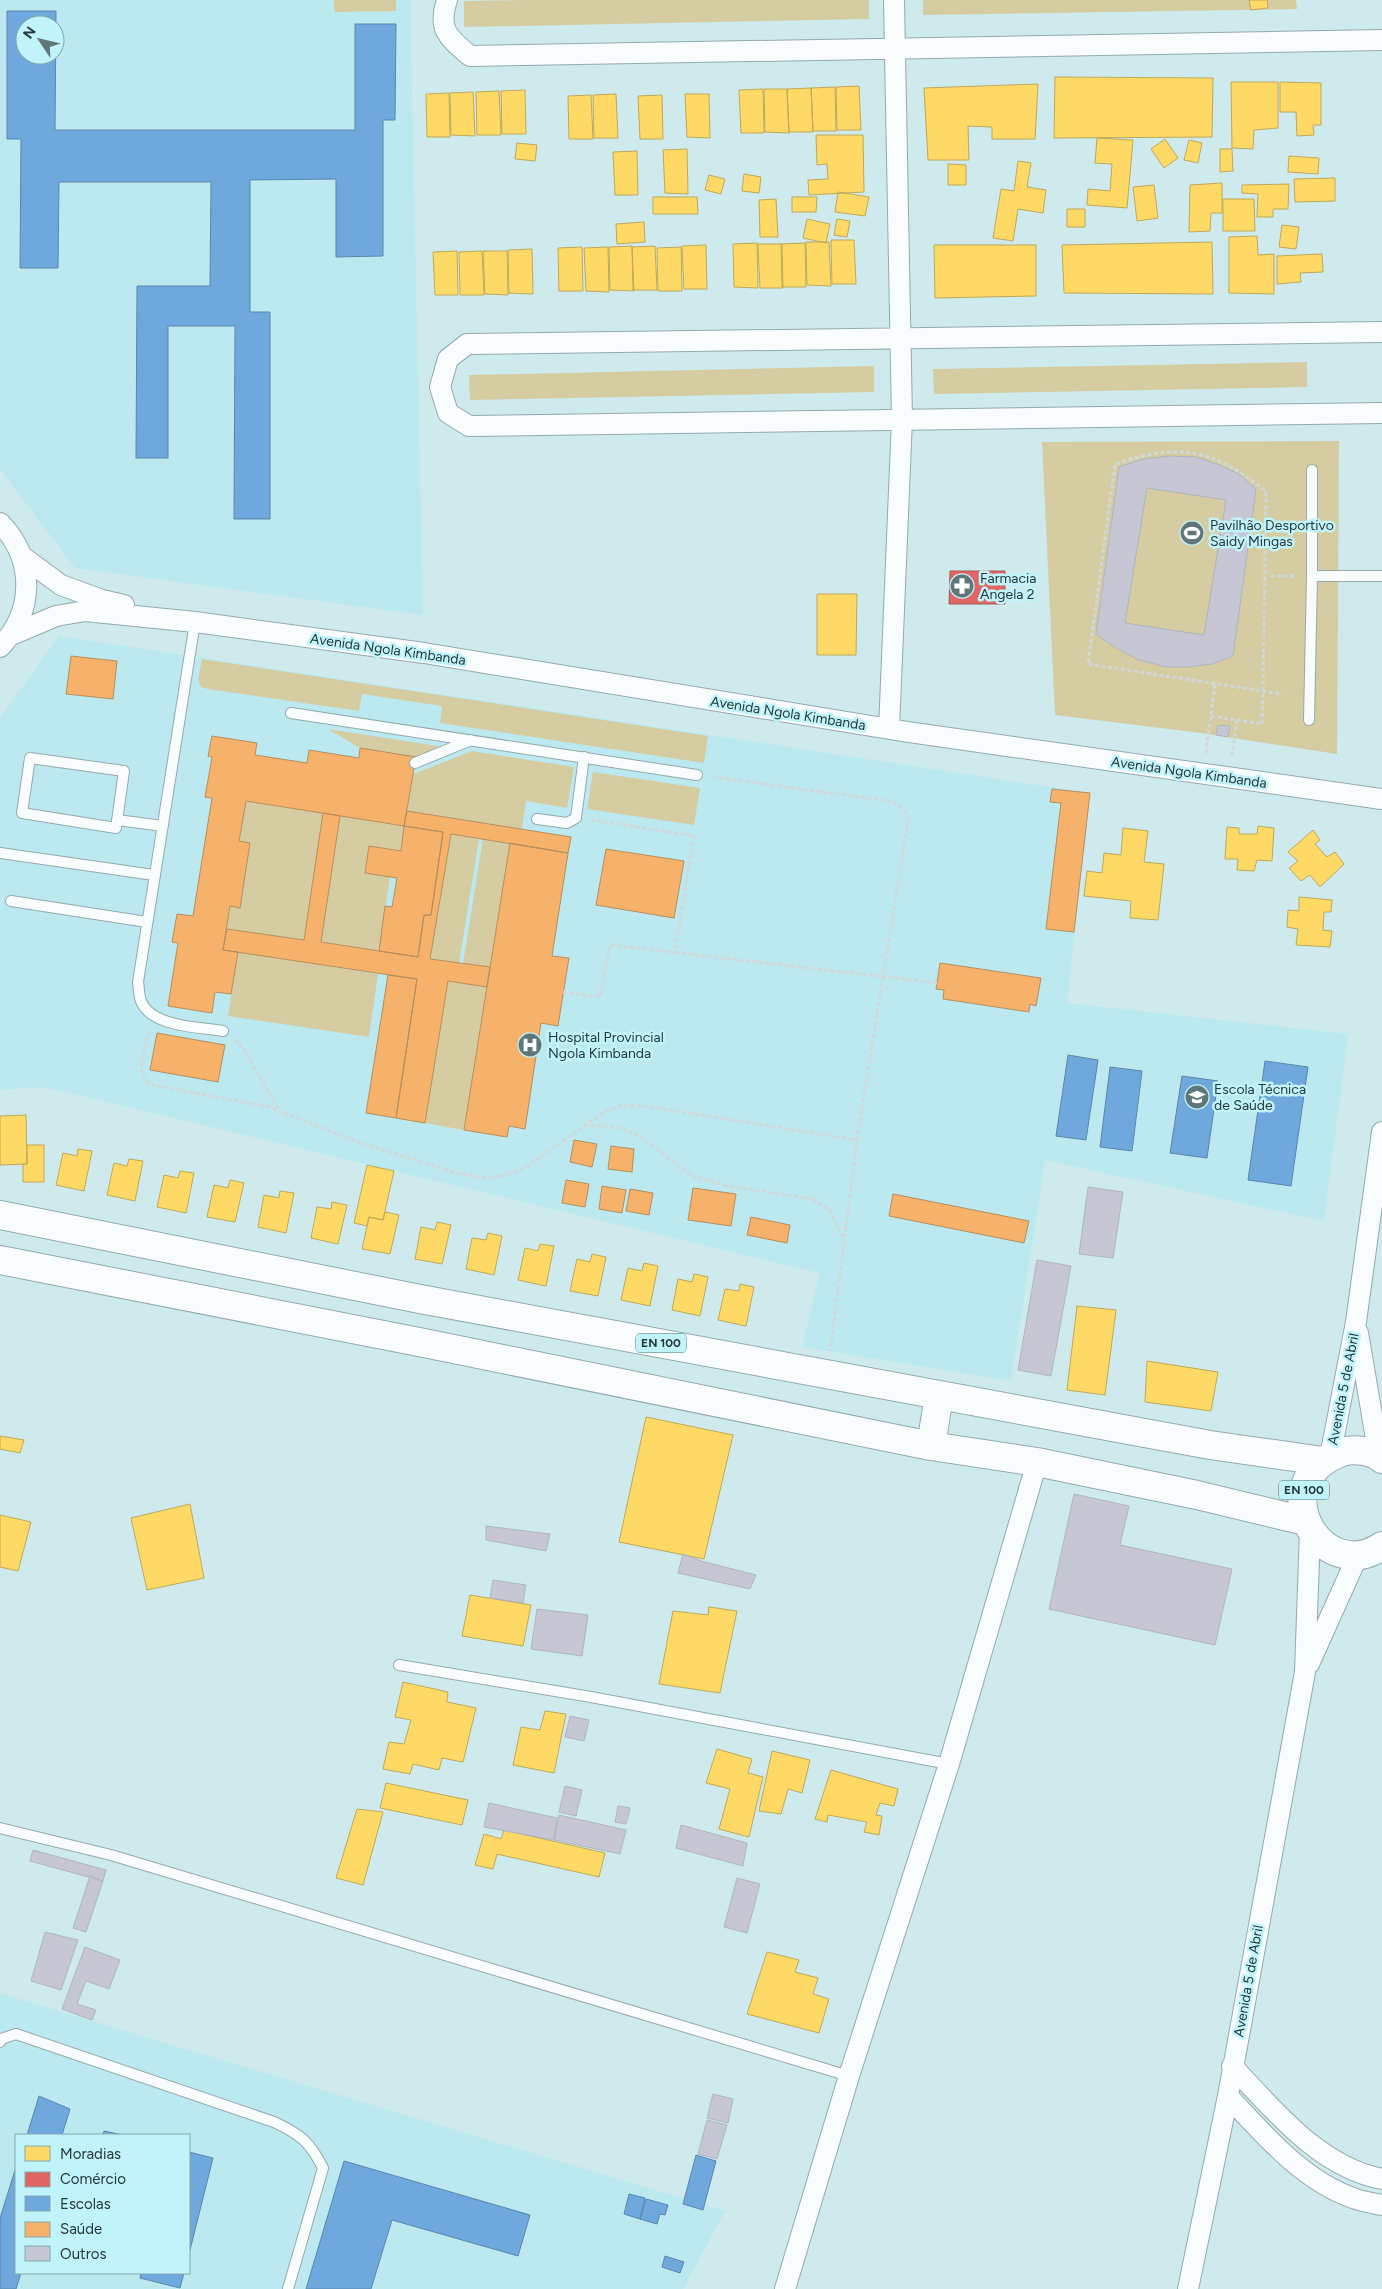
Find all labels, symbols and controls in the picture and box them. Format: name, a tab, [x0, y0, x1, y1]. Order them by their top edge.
north arrow	[15, 15, 65, 65]
text: N	[20, 24, 40, 42]
place label: Pavilhão Desportivo Saidy Mingas	[1210, 517, 1334, 550]
sports icon: Pavilhão Desportivo Saidy Mingas	[1179, 520, 1205, 546]
place label: Farmacia Angela 2	[980, 570, 1036, 603]
pharmacy icon: Farmacia Angela 2	[949, 573, 975, 599]
street label: Avenida Ngola Kimbanda	[309, 630, 467, 669]
street label: Avenida Ngola Kimbanda	[709, 693, 867, 734]
street label: Avenida Ngola Kimbanda	[1110, 753, 1268, 792]
place label: Hospital Provincial Ngola Kimbanda	[548, 1029, 664, 1062]
hospital icon: Hospital Provincial Ngola Kimbanda	[517, 1032, 543, 1058]
place label: Escola Técnica de Saúde	[1214, 1081, 1306, 1114]
school or university icon: Escola Técnica de Saúde	[1184, 1084, 1210, 1110]
street label: Avenida 5 de Abril	[1324, 1332, 1363, 1446]
road number: EN 100	[636, 1334, 686, 1352]
road number: EN 100	[1279, 1480, 1329, 1500]
street label: Avenida 5 de Abril	[1230, 1924, 1267, 2038]
legend	[15, 2134, 190, 2274]
text: Moradias	[60, 2145, 121, 2163]
text: Comércio	[60, 2170, 126, 2188]
text: Escolas	[60, 2195, 111, 2213]
text: Saúde	[60, 2220, 102, 2238]
text: Outros	[60, 2245, 106, 2263]

